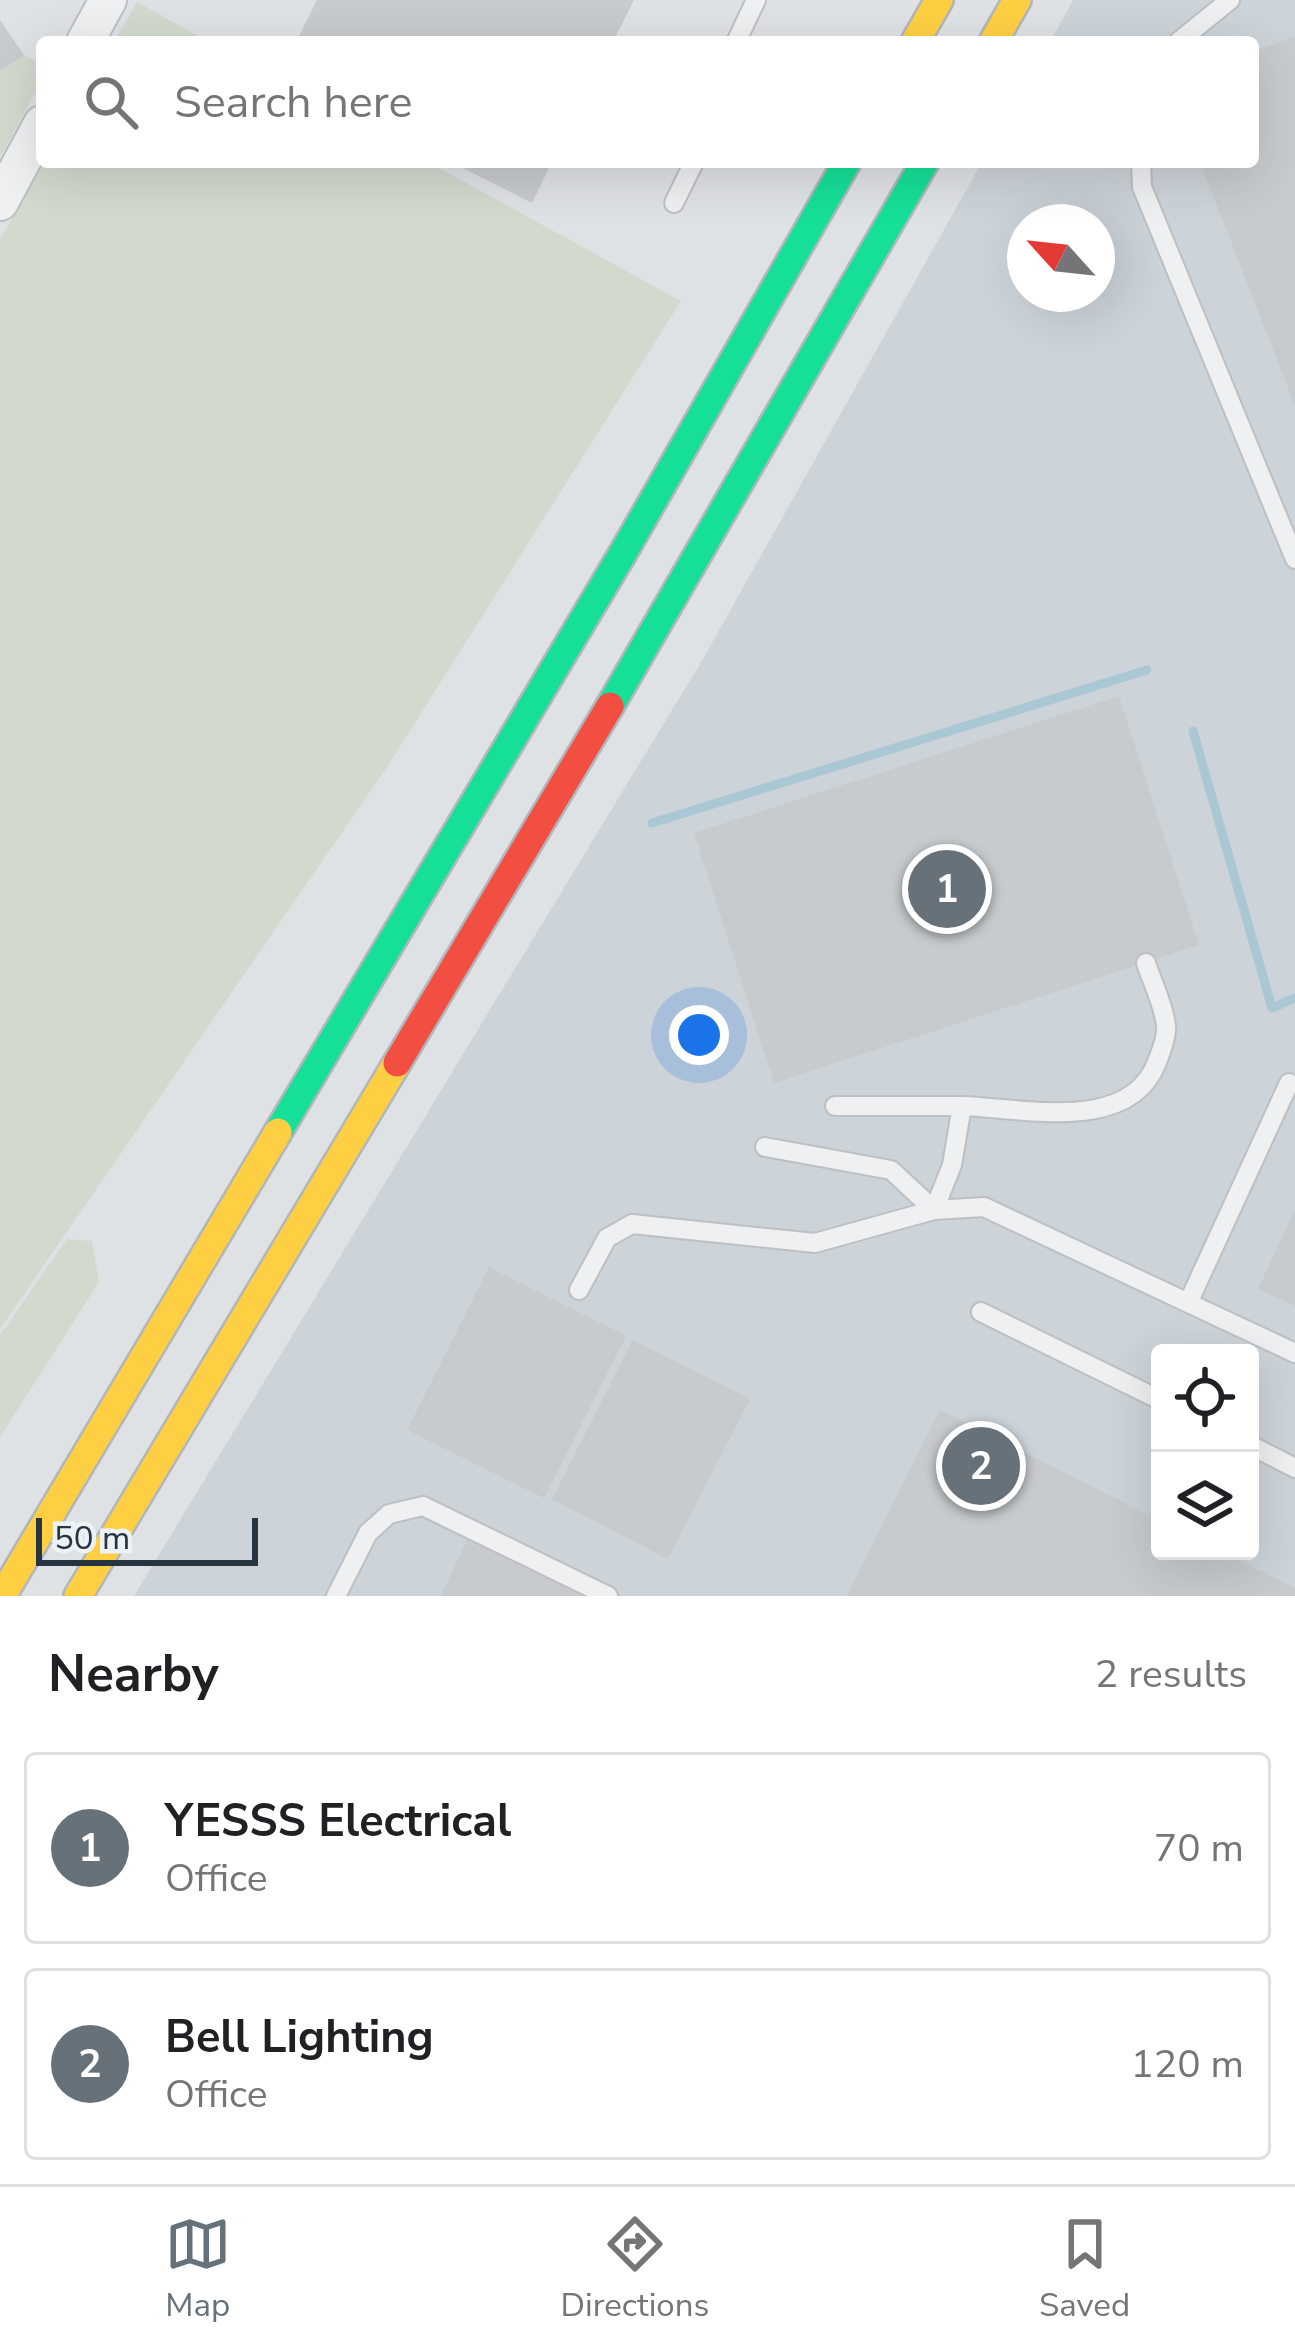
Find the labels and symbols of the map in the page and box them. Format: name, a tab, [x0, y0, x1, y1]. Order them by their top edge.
north arrow	[1007, 204, 1115, 312]
pin: 1	[908, 844, 986, 934]
your location	[669, 1005, 729, 1065]
pin: 2	[942, 1421, 1020, 1511]
scale bar	[36, 1512, 258, 1565]

